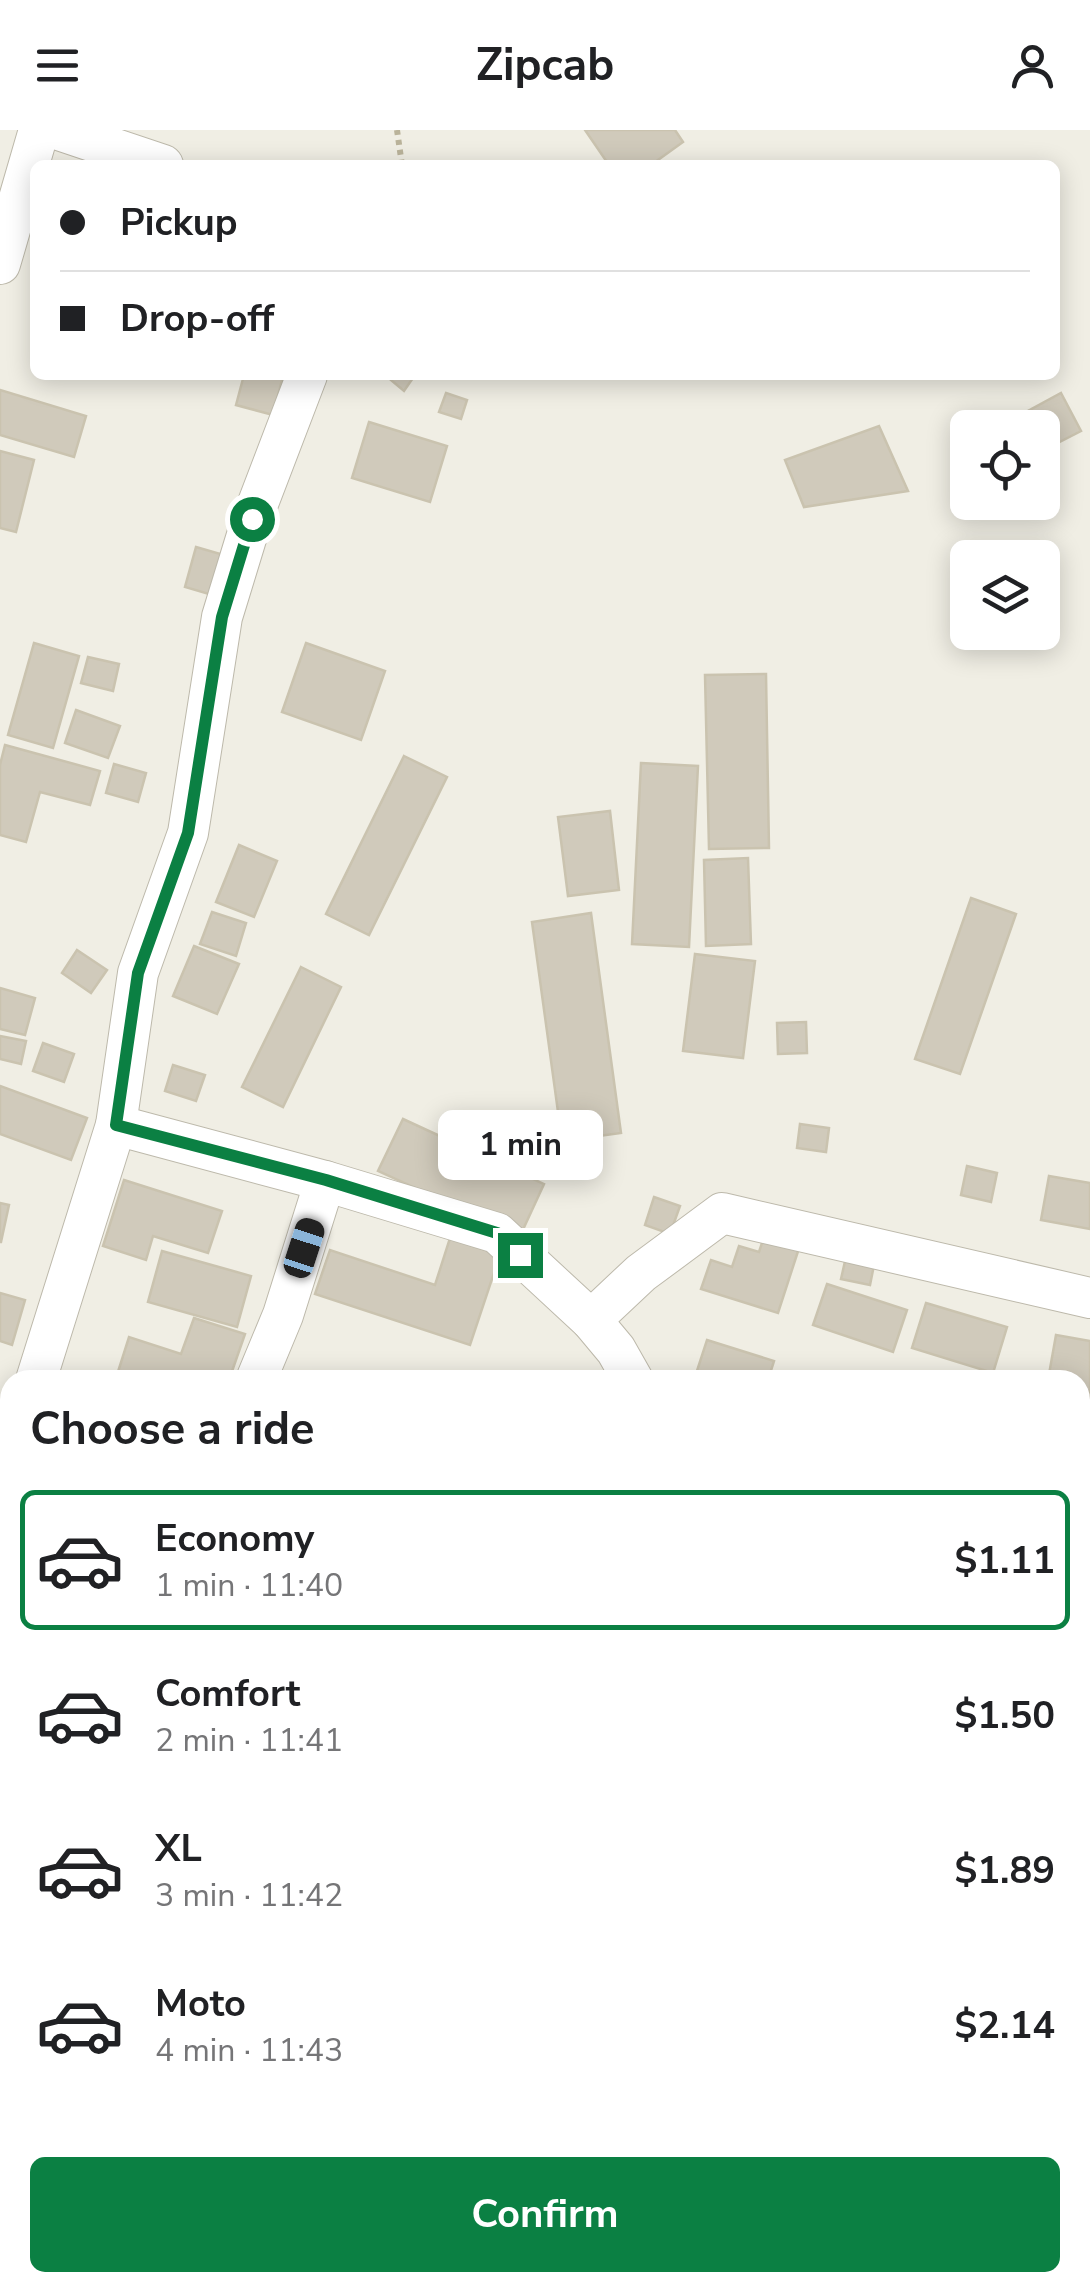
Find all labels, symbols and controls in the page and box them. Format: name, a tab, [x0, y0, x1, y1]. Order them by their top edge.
text: Zipcab	[476, 35, 614, 96]
icon: menu	[30, 38, 85, 93]
icon: person	[1005, 38, 1060, 93]
text: Pickup	[120, 197, 238, 248]
text: Drop-off	[120, 293, 274, 344]
map controls	[950, 410, 1060, 650]
button: locate	[950, 410, 1060, 520]
route start	[230, 497, 275, 542]
button: layers	[950, 540, 1060, 650]
callout: 1 min	[438, 1110, 602, 1180]
text: 1 min	[479, 1123, 562, 1166]
car	[280, 1215, 328, 1281]
route end	[498, 1233, 543, 1278]
text: Choose a ride	[30, 1399, 315, 1460]
text: Economy	[155, 1513, 314, 1564]
icon: car	[35, 1515, 125, 1605]
text: $1.11	[954, 1535, 1055, 1586]
text: 1 min · 11:40	[155, 1564, 343, 1607]
text: Comfort	[155, 1668, 300, 1719]
icon: car	[35, 1670, 125, 1760]
text: $1.50	[954, 1690, 1055, 1741]
text: 2 min · 11:41	[155, 1719, 343, 1762]
text: XL	[155, 1823, 202, 1874]
icon: car	[35, 1825, 125, 1915]
text: $1.89	[954, 1845, 1055, 1896]
text: 3 min · 11:42	[155, 1874, 343, 1917]
text: Moto	[155, 1978, 246, 2029]
icon: car	[35, 1980, 125, 2070]
text: $2.14	[954, 2000, 1055, 2051]
text: 4 min · 11:43	[155, 2029, 343, 2072]
button: Confirm	[30, 2157, 1060, 2272]

